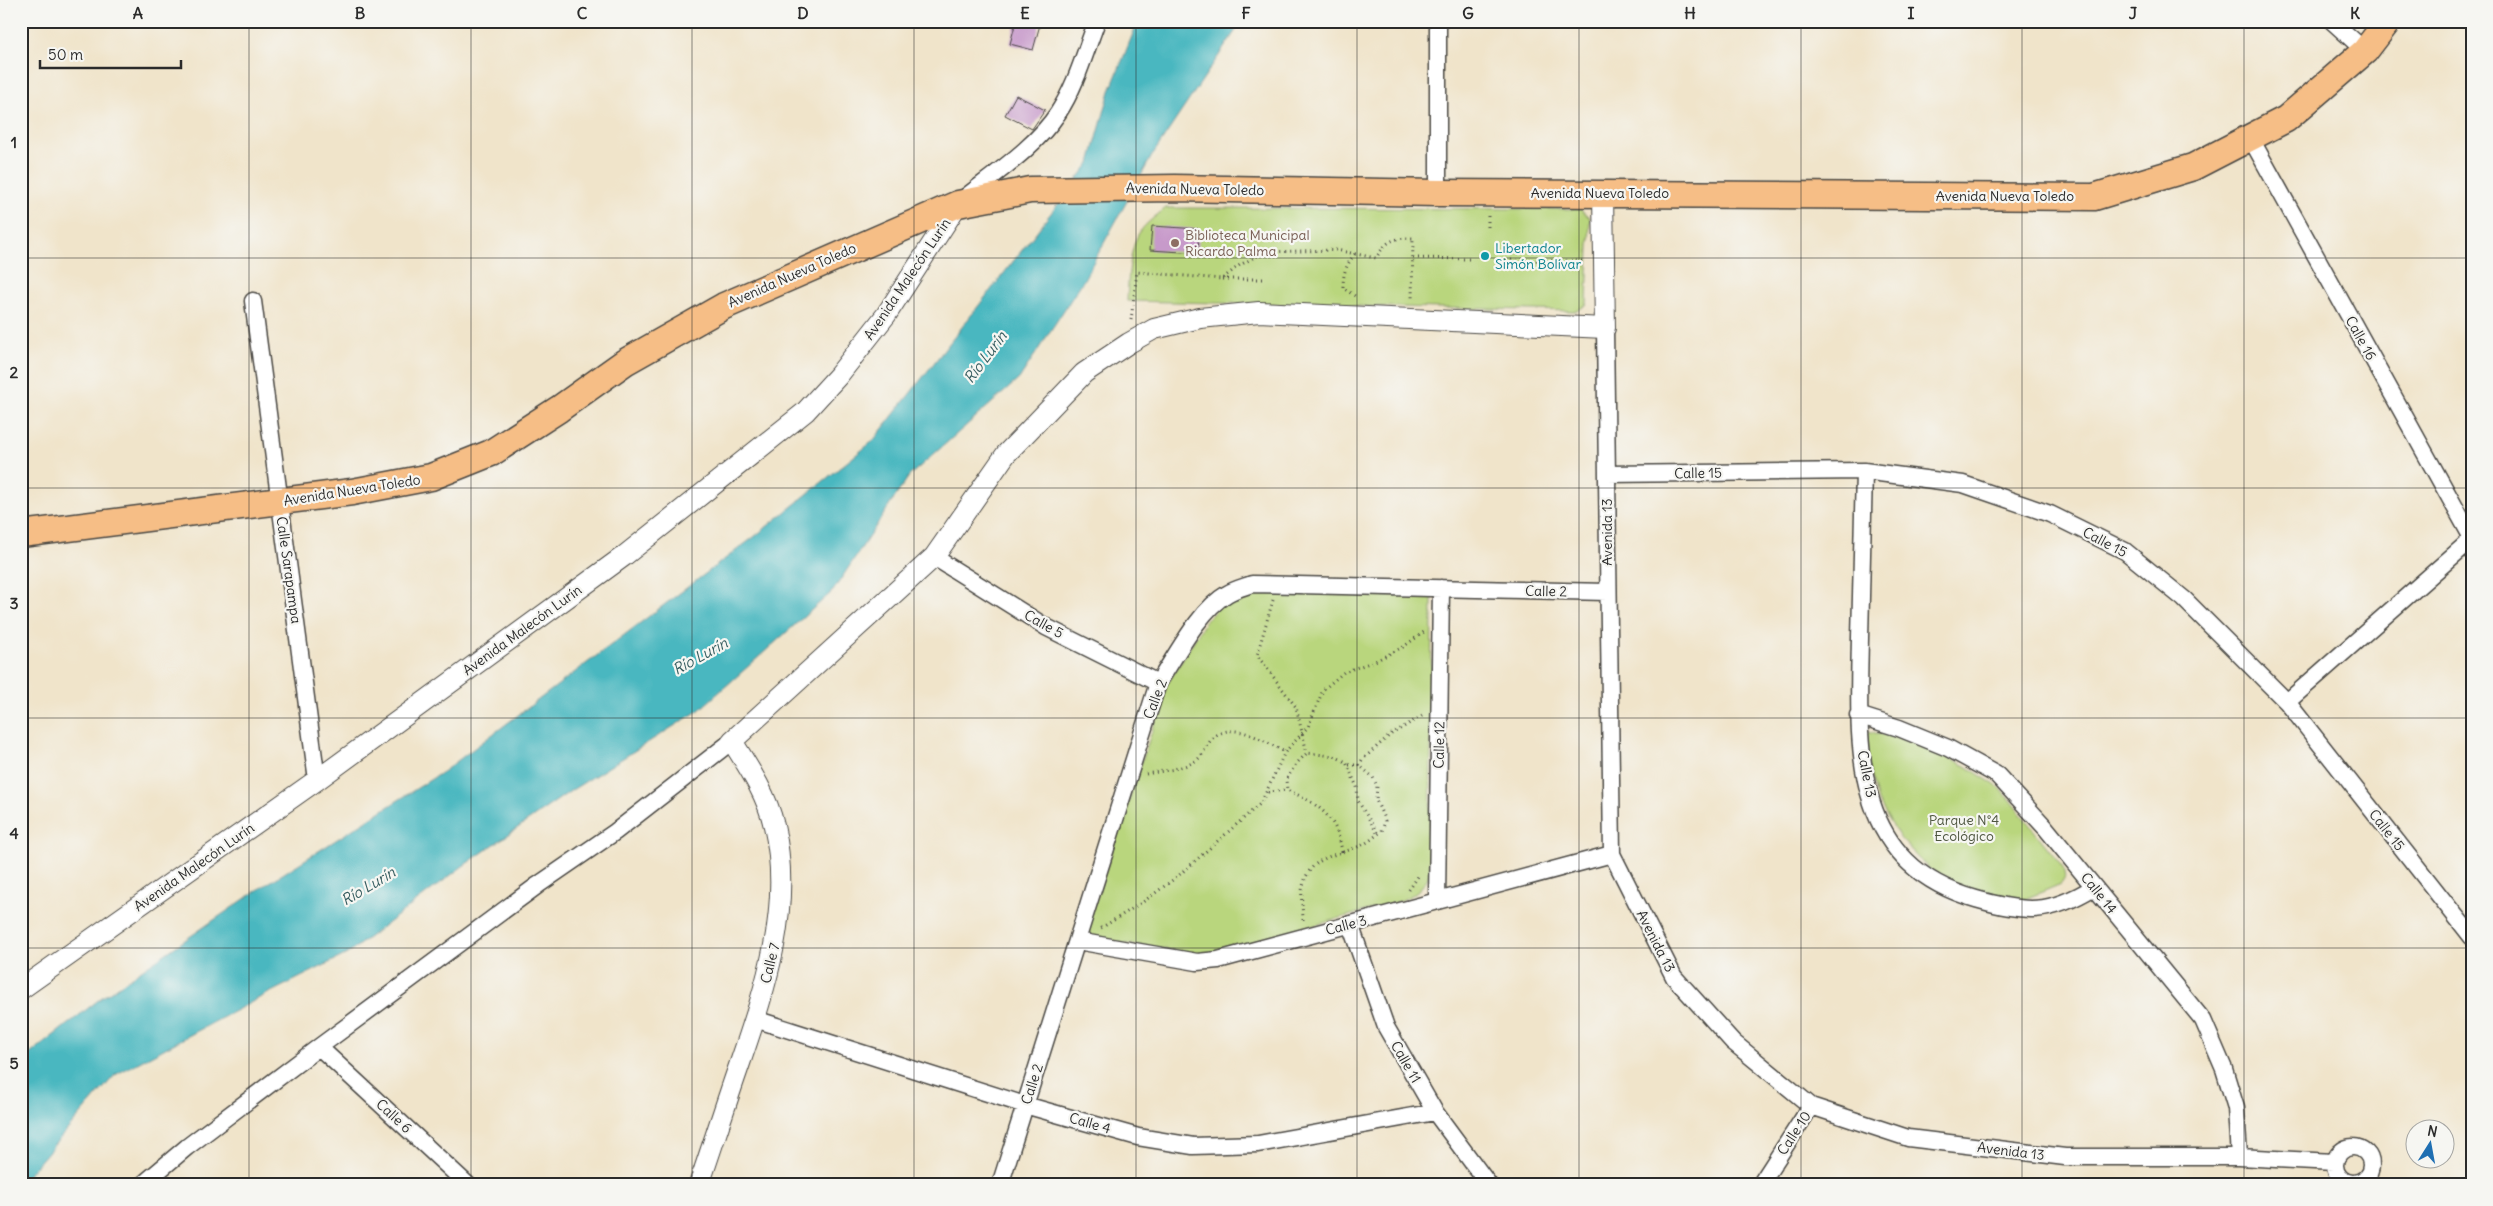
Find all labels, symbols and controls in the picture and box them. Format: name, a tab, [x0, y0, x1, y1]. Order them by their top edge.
text: A	[133, 3, 143, 23]
text: B	[355, 3, 366, 23]
text: C	[577, 3, 588, 23]
text: D	[797, 3, 809, 23]
text: E	[1020, 3, 1030, 23]
text: F	[1241, 3, 1251, 23]
text: G	[1462, 3, 1474, 23]
text: H	[1684, 3, 1696, 23]
text: I	[1908, 3, 1915, 23]
text: J	[2129, 3, 2138, 23]
text: K	[2350, 3, 2360, 23]
scale bar	[40, 38, 181, 70]
text: 50 m	[48, 45, 83, 64]
text: 1	[11, 132, 17, 152]
street label: Avenida Nueva Toledo	[1126, 179, 1264, 199]
street label: Avenida Nueva Toledo	[1531, 184, 1669, 202]
street label: Avenida Nueva Toledo	[1936, 187, 2074, 205]
street label: Avenida Malecón Lurín	[860, 215, 954, 343]
place label: Biblioteca Municipal Ricardo Palma	[1185, 226, 1310, 260]
marker: Biblioteca Municipal Ricardo Palma	[1169, 237, 1181, 249]
street label: Avenida Nueva Toledo	[725, 239, 859, 311]
place label: Libertador Simón Bolívar	[1495, 239, 1582, 273]
marker: Libertador Simón Bolívar	[1479, 250, 1491, 262]
street label: Calle 16	[2342, 313, 2380, 363]
water label: Río Lurín	[959, 327, 1011, 387]
text: 2	[10, 362, 19, 382]
street label: Calle 15	[1674, 464, 1722, 482]
street label: Avenida Nueva Toledo	[282, 470, 422, 510]
street label: Avenida 13	[1598, 498, 1616, 566]
street label: Calle Sarapampa	[273, 515, 305, 625]
street label: Calle 15	[2080, 523, 2130, 561]
street label: Avenida Malecón Lurín	[459, 581, 585, 679]
street label: Calle 2	[1525, 582, 1567, 600]
text: 3	[9, 593, 19, 613]
street label: Calle 5	[1021, 606, 1067, 642]
water label: Río Lurín	[669, 633, 731, 679]
street label: Calle 2	[1139, 676, 1171, 722]
street label: Calle 12	[1430, 721, 1448, 769]
street label: Calle 13	[1854, 749, 1880, 799]
street label: Calle 15	[2365, 806, 2409, 854]
park label: Parque N°4 Ecológico	[1929, 811, 1999, 845]
street label: Avenida Malecón Lurín	[130, 819, 258, 915]
text: 4	[9, 823, 19, 843]
water label: Río Lurín	[337, 862, 399, 910]
street label: Calle 14	[2077, 869, 2121, 917]
street label: Avenida 13	[1633, 907, 1679, 975]
street label: Calle 3	[1323, 911, 1369, 939]
street label: Calle 7	[756, 941, 784, 985]
street label: Calle 11	[1387, 1038, 1425, 1086]
text: 5	[9, 1053, 19, 1073]
street label: Calle 2	[1017, 1061, 1047, 1107]
street label: Calle 6	[372, 1095, 416, 1137]
street label: Calle 10	[1773, 1108, 1815, 1158]
street label: Calle 4	[1067, 1109, 1113, 1137]
north arrow	[2406, 1118, 2456, 1168]
text: N	[2426, 1121, 2439, 1141]
street label: Avenida 13	[1976, 1138, 2046, 1164]

